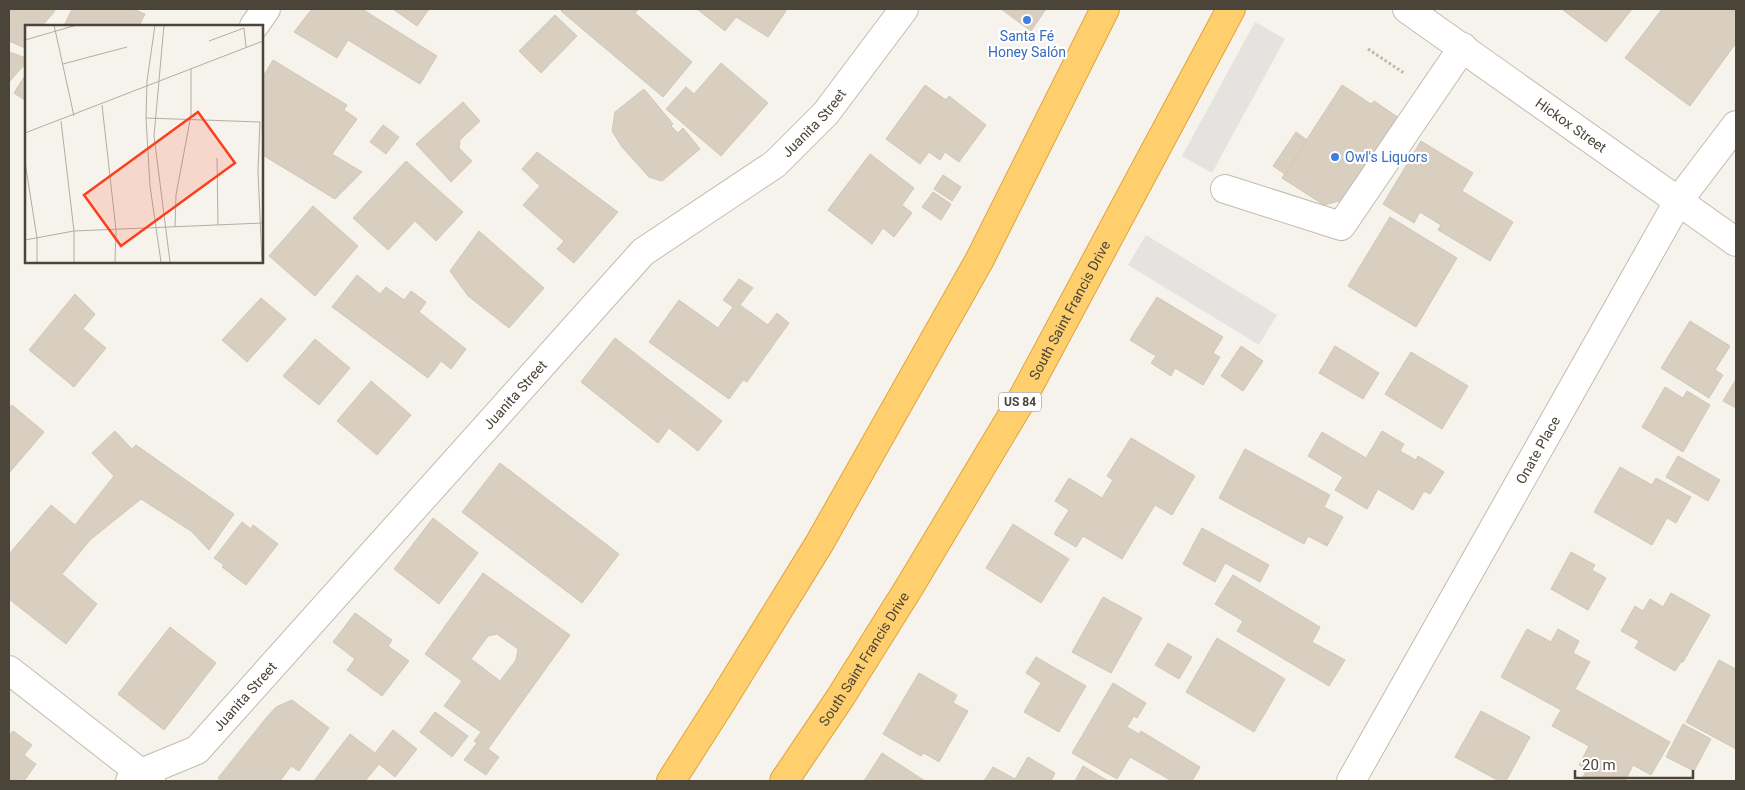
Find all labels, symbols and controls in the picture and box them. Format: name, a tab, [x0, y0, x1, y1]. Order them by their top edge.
marker: Santa Fé Honey Salón	[1021, 14, 1033, 26]
inset map	[25, 25, 262, 262]
place label: Santa Fé Honey Salón	[988, 28, 1066, 60]
street label: Juanita Street	[779, 85, 849, 160]
street label: Hickox Street	[1532, 95, 1610, 156]
place label: Owl's Liquors	[1345, 149, 1428, 165]
marker: Owl's Liquors	[1329, 151, 1341, 163]
street label: South Saint Francis Drive	[1026, 238, 1113, 382]
street label: Juanita Street	[480, 357, 550, 432]
road number: US 84	[999, 392, 1041, 412]
street label: Onate Place	[1512, 413, 1563, 487]
street label: South Saint Francis Drive	[816, 589, 912, 729]
street label: Juanita Street	[210, 658, 280, 734]
scale bar	[1575, 748, 1692, 780]
text: 20 m	[1582, 756, 1616, 774]

